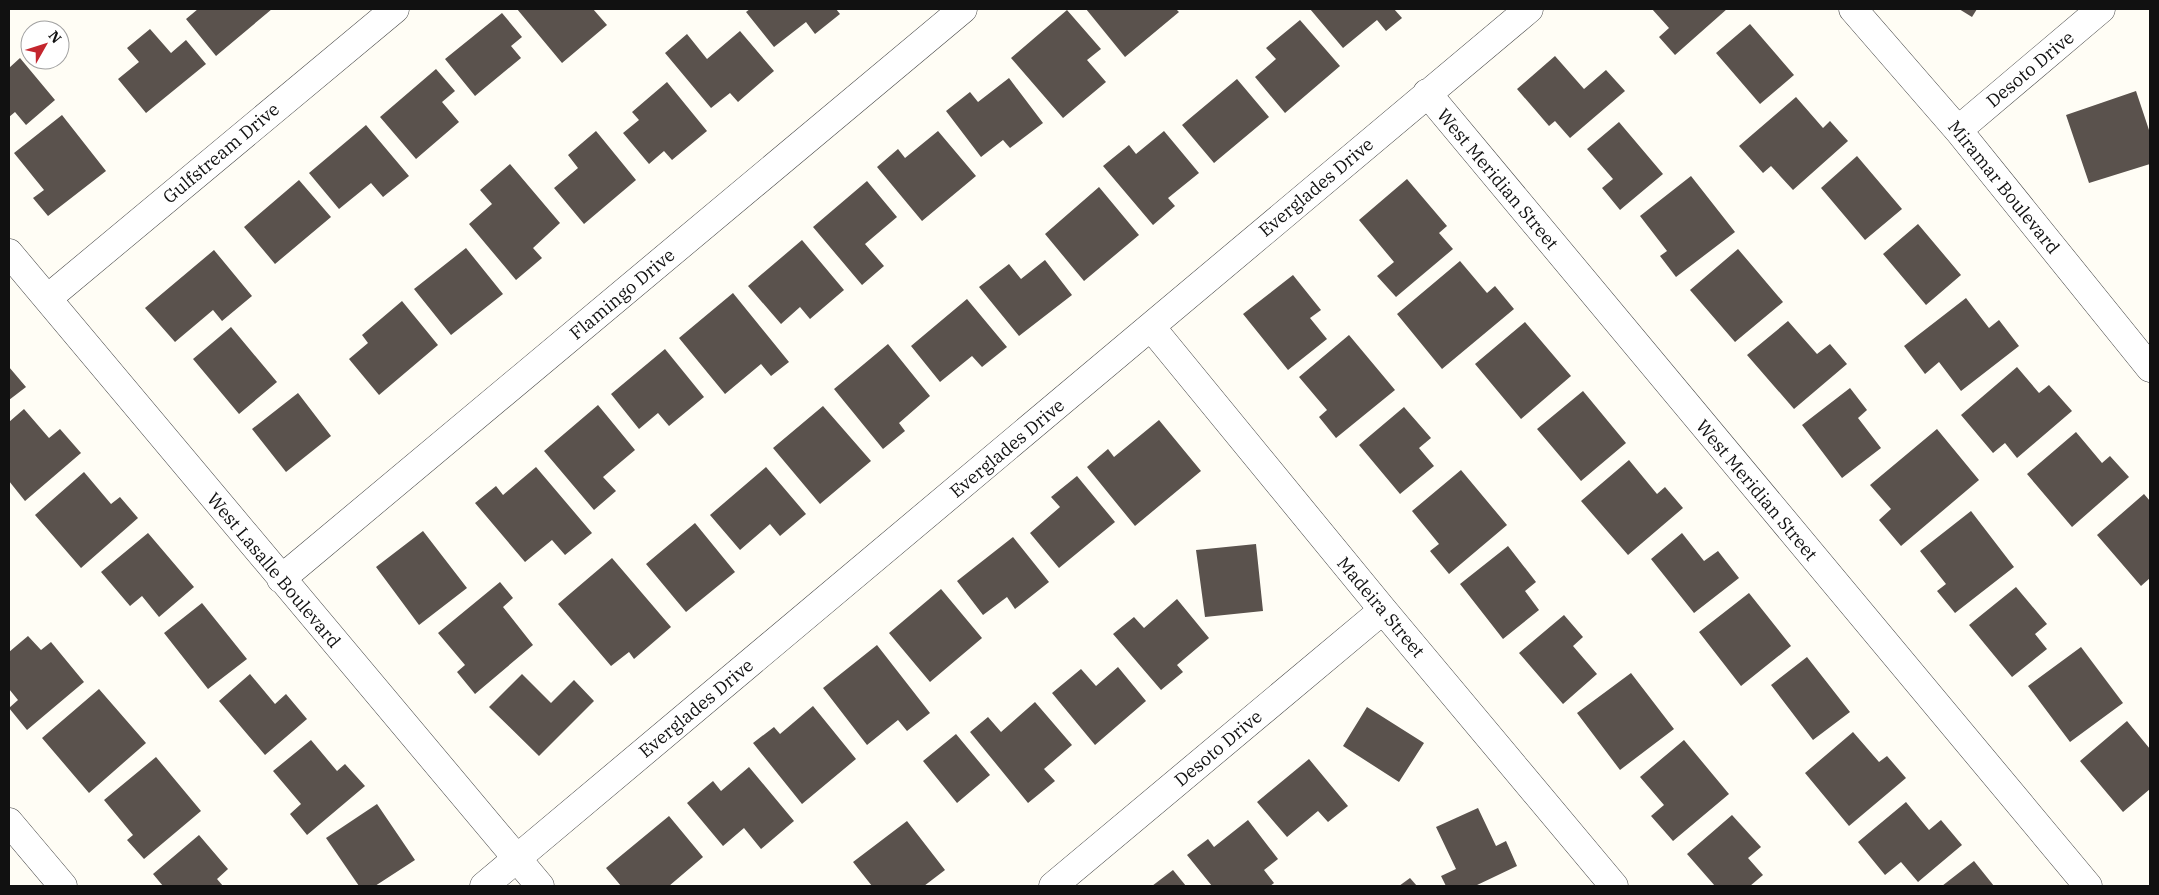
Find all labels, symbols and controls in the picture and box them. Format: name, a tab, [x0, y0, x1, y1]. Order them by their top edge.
north arrow	[20, 20, 70, 70]
street label: Desoto Drive	[1981, 26, 2079, 112]
text: N	[45, 27, 66, 47]
street label: Gulfstream Drive	[158, 98, 284, 208]
street label: West Meridian Street	[1432, 104, 1564, 254]
street label: Miramar Boulevard	[1943, 116, 2065, 258]
street label: Everglades Drive	[1254, 132, 1378, 242]
street label: Flamingo Drive	[565, 243, 679, 345]
street label: Everglades Drive	[945, 393, 1069, 503]
street label: West Meridian Street	[1691, 415, 1823, 565]
street label: West Lasalle Boulevard	[202, 488, 346, 652]
street label: Madeira Street	[1332, 552, 1430, 662]
street label: Everglades Drive	[634, 653, 758, 763]
street label: Desoto Drive	[1169, 705, 1267, 791]

